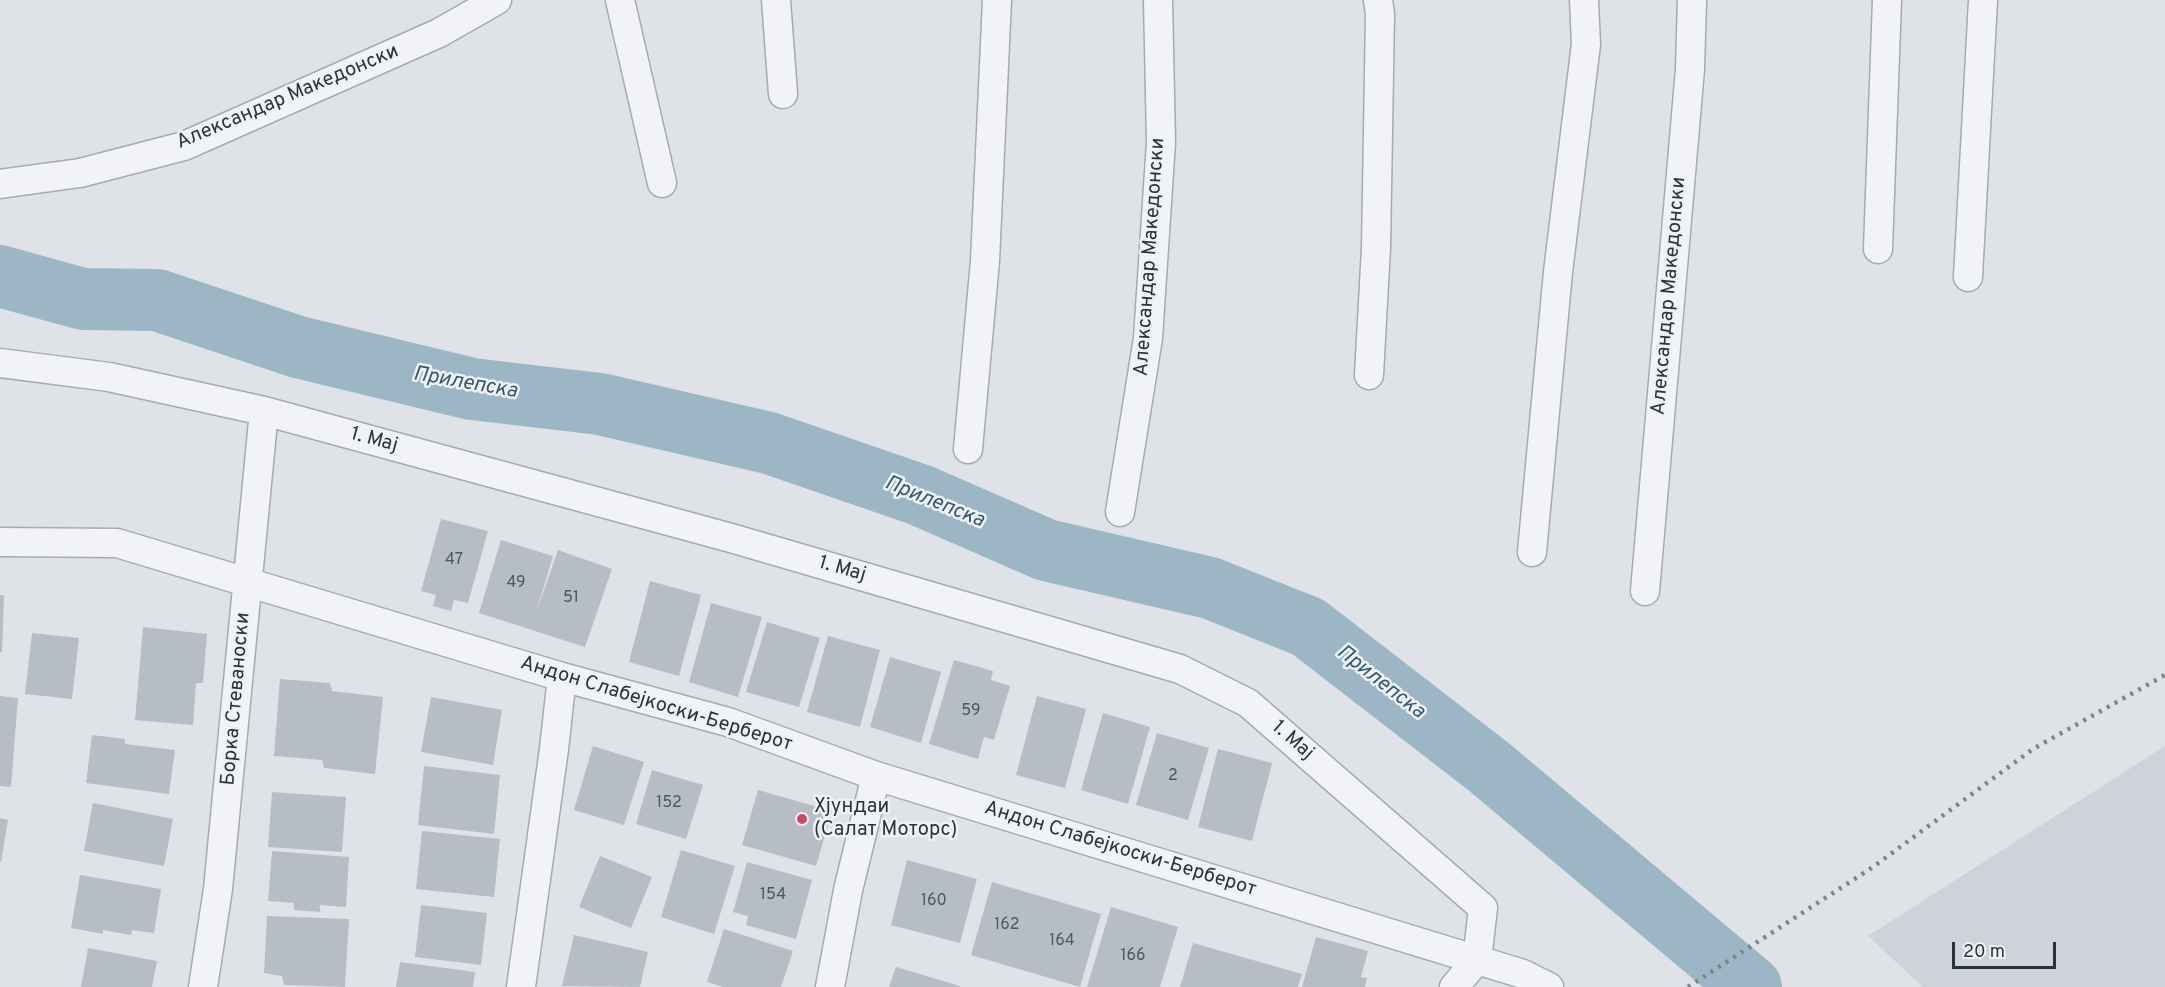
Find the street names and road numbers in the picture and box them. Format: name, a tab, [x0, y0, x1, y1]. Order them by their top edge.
street label: Александар Македонски	[173, 40, 403, 156]
street label: Александар Македонски	[1131, 137, 1171, 377]
street label: Александар Македонски	[1648, 176, 1692, 416]
street label: 1. Мај	[348, 423, 400, 459]
street label: 1. Мај	[816, 552, 868, 588]
street label: Борка Стеваноски	[217, 611, 257, 787]
street label: Андон Слабејкоски-Берберот	[517, 652, 795, 758]
street label: 1. Мај	[1266, 716, 1318, 766]
street label: Андон Слабејкоски-Берберот	[981, 797, 1259, 903]

